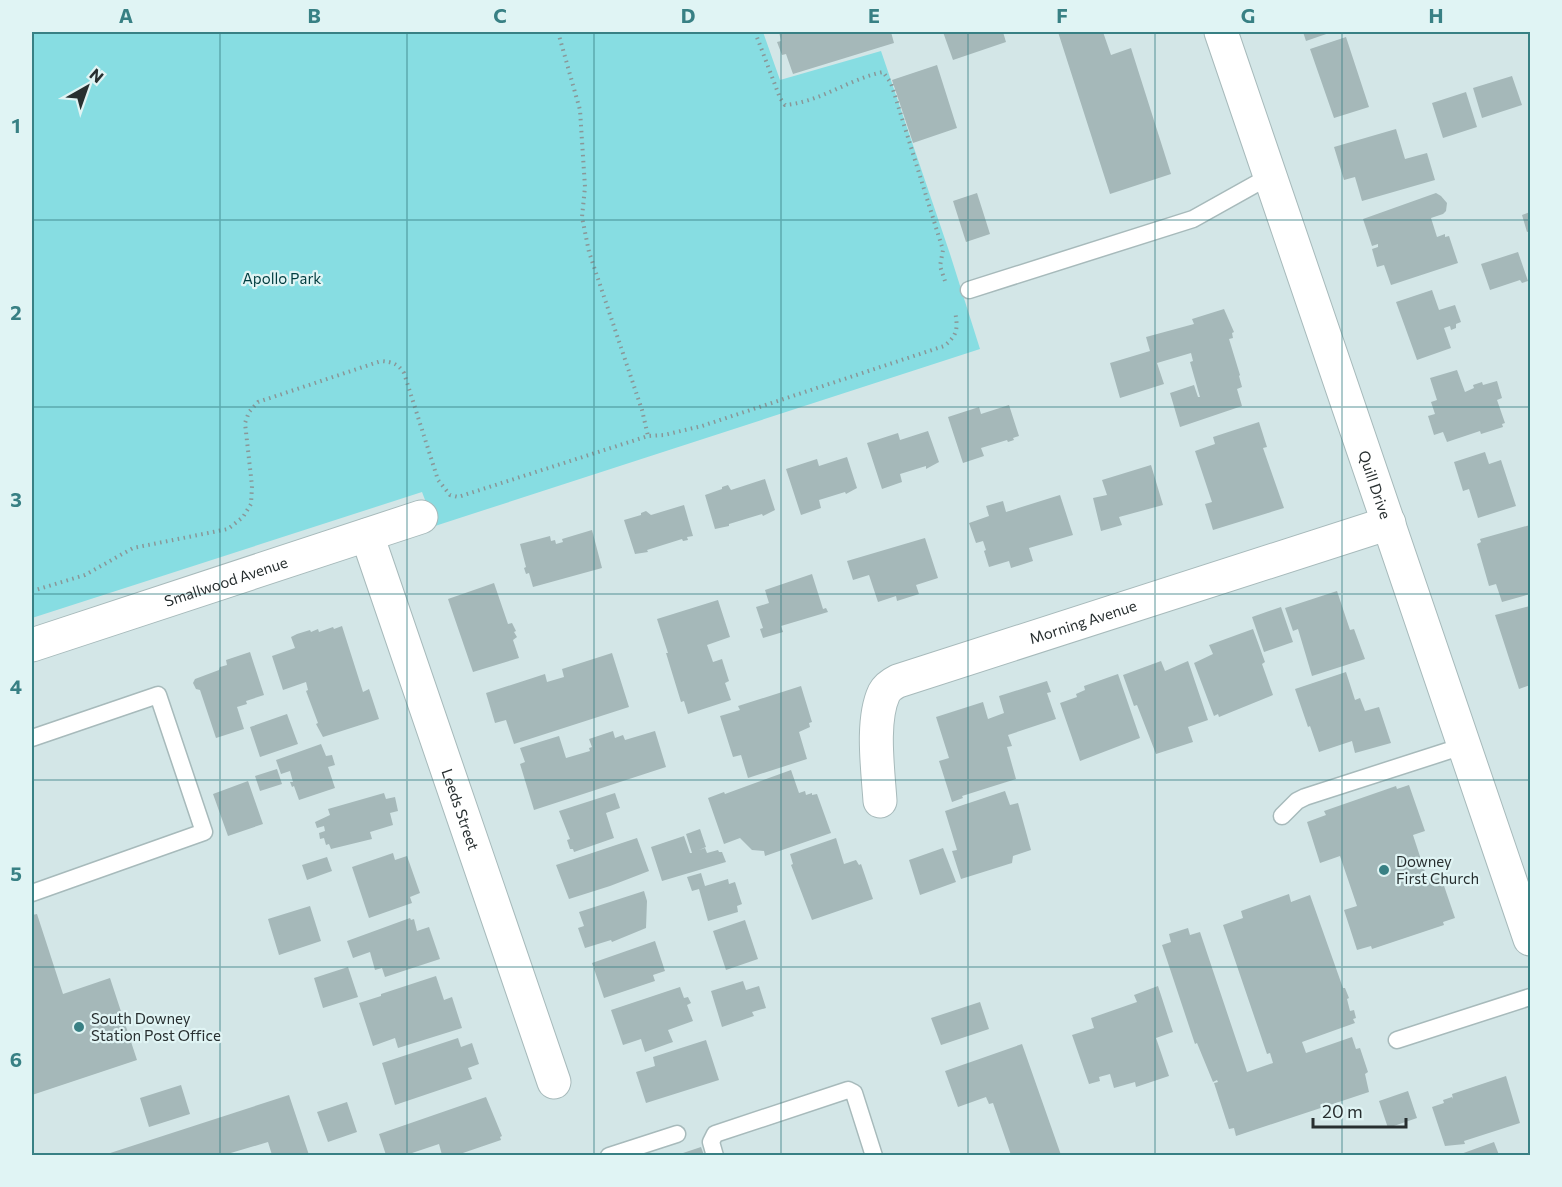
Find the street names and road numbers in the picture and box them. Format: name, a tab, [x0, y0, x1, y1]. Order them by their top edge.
street label: Quill Drive	[1355, 448, 1395, 521]
street label: Smallwood Avenue	[162, 553, 290, 610]
street label: Morning Avenue	[1027, 596, 1139, 647]
street label: Leeds Street	[439, 766, 483, 853]

